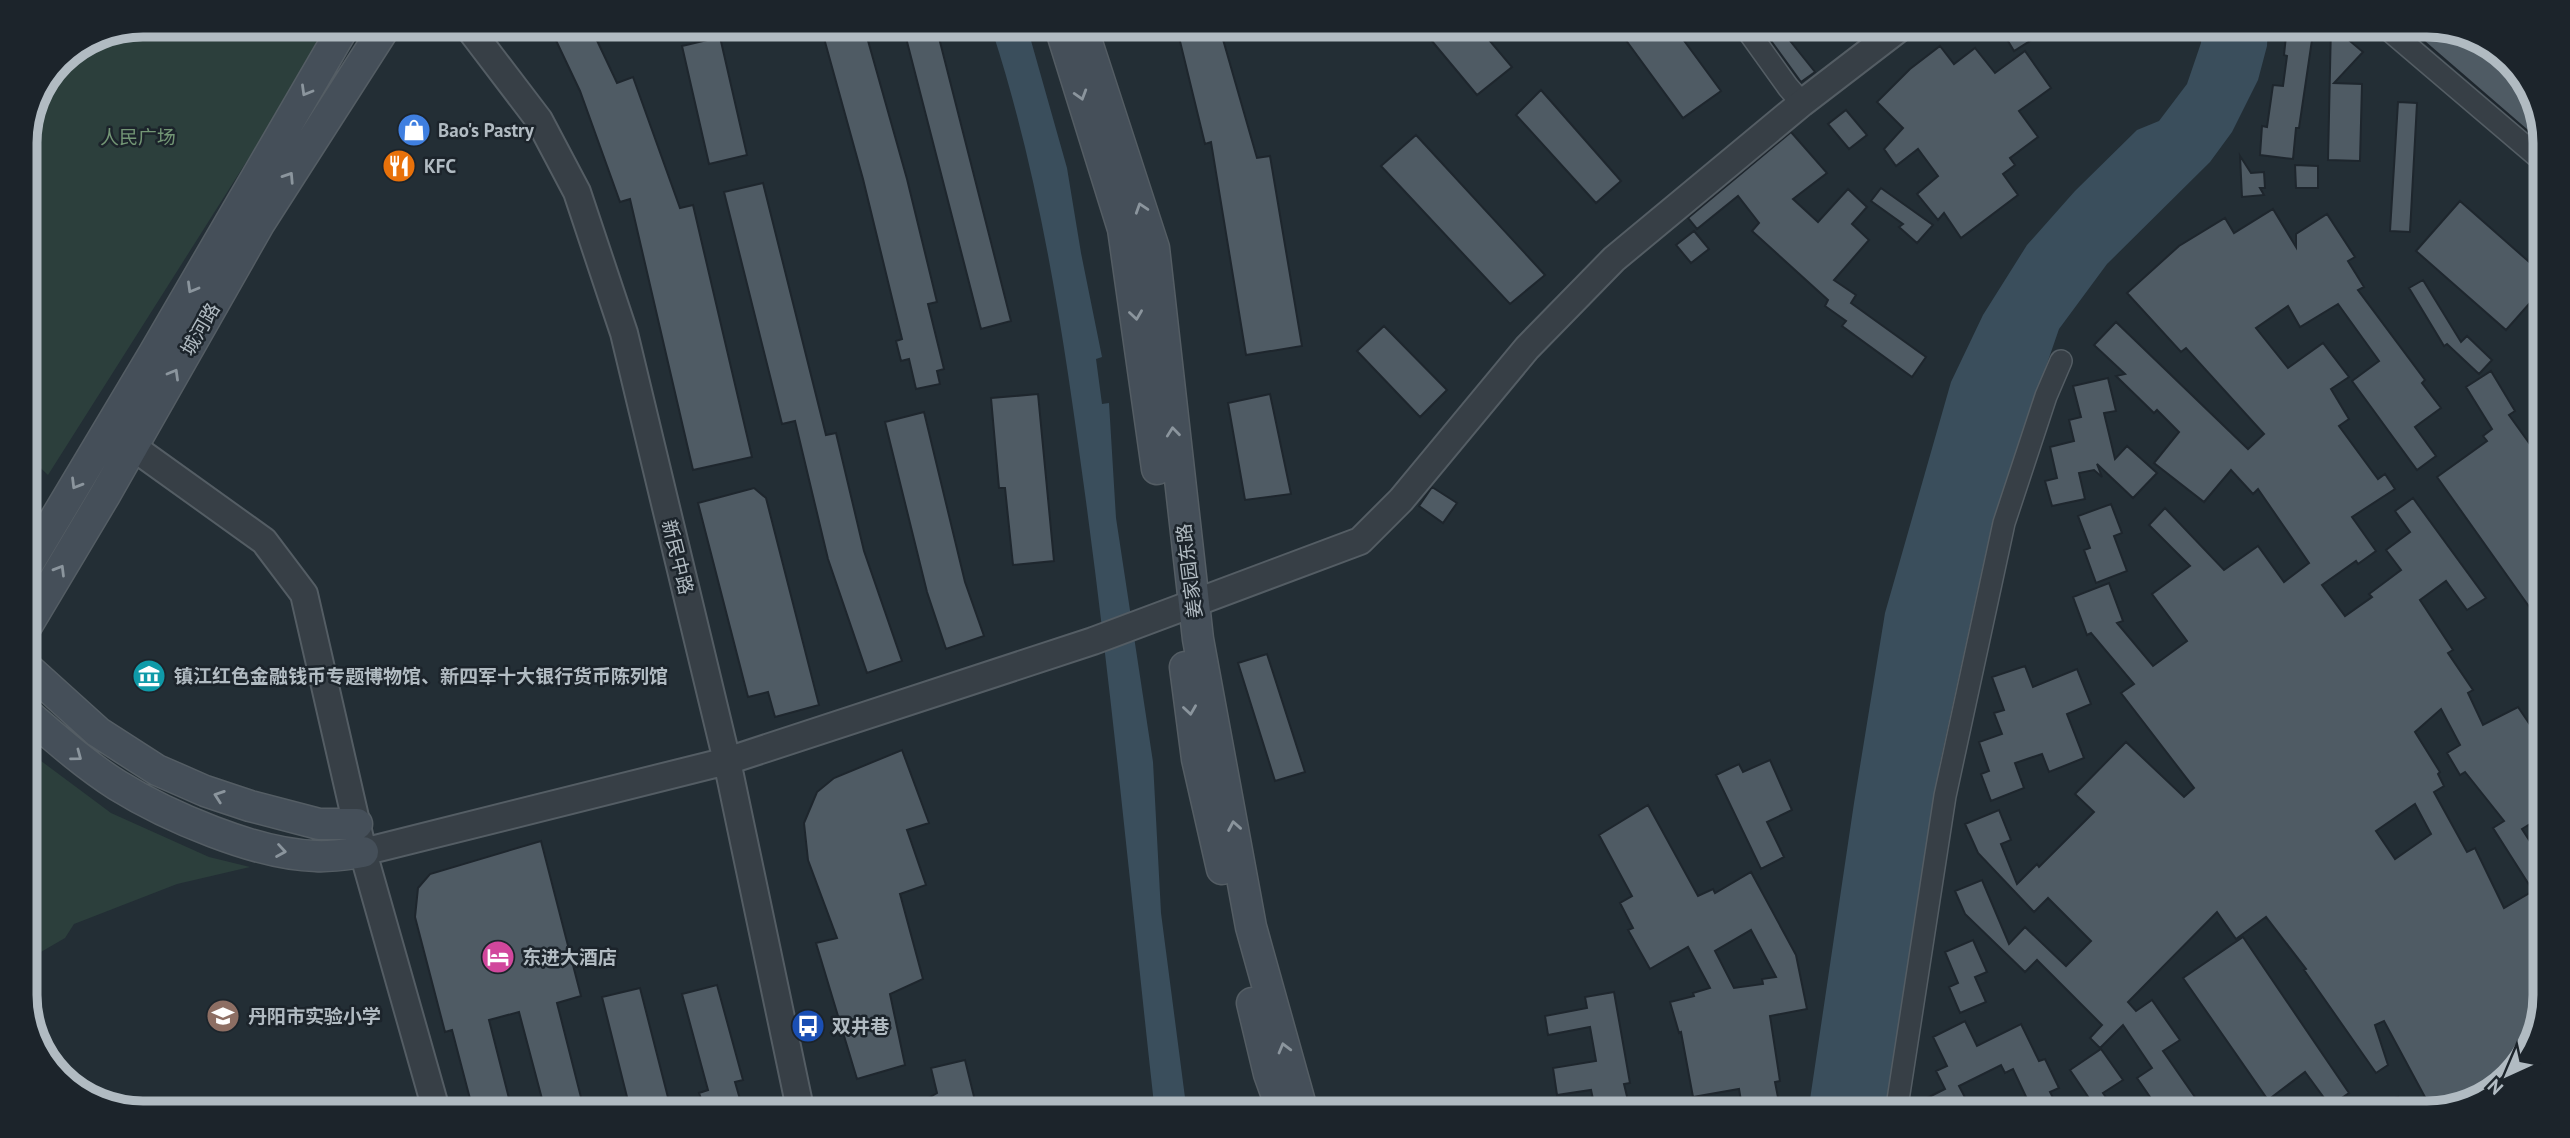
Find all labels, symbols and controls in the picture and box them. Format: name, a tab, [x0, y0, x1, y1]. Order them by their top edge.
one-way arrow	[301, 84, 314, 97]
one-way arrow	[1073, 89, 1088, 101]
shop icon: Bao's Pastry	[395, 111, 433, 149]
place label: Bao's Pastry	[438, 118, 535, 142]
park label: 人民广场	[100, 125, 176, 149]
restaurant icon: KFC	[380, 147, 418, 185]
place label: KFC	[424, 154, 456, 178]
one-way arrow	[281, 172, 294, 185]
one-way arrow	[1134, 202, 1149, 214]
one-way arrow	[187, 281, 200, 293]
street label: 城河路	[175, 298, 225, 360]
one-way arrow	[1128, 309, 1143, 321]
one-way arrow	[166, 368, 179, 381]
one-way arrow	[1166, 426, 1181, 437]
one-way arrow	[71, 476, 84, 489]
street label: 新民中路	[657, 517, 699, 597]
street label: 姜家园东路	[1171, 522, 1207, 620]
one-way arrow	[52, 565, 65, 578]
museum icon: 镇江红色金融钱币专题博物馆、新四军十大银行货币陈列馆	[130, 657, 168, 695]
place label: 镇江红色金融钱币专题博物馆、新四军十大银行货币陈列馆	[174, 664, 668, 688]
one-way arrow	[1183, 704, 1198, 716]
one-way arrow	[69, 747, 82, 760]
one-way arrow	[214, 790, 226, 804]
one-way arrow	[1227, 820, 1242, 832]
one-way arrow	[276, 843, 287, 858]
hotel icon: 东进大酒店	[479, 938, 517, 976]
place label: 东进大酒店	[522, 945, 617, 969]
school or university icon: 丹阳市实验小学	[204, 997, 242, 1035]
place label: 丹阳市实验小学	[248, 1004, 381, 1028]
bus stop icon: 双井巷	[789, 1007, 827, 1045]
place label: 双井巷	[832, 1014, 890, 1038]
north arrow	[2472, 1040, 2542, 1110]
one-way arrow	[1278, 1042, 1293, 1054]
text: N	[2482, 1074, 2508, 1100]

